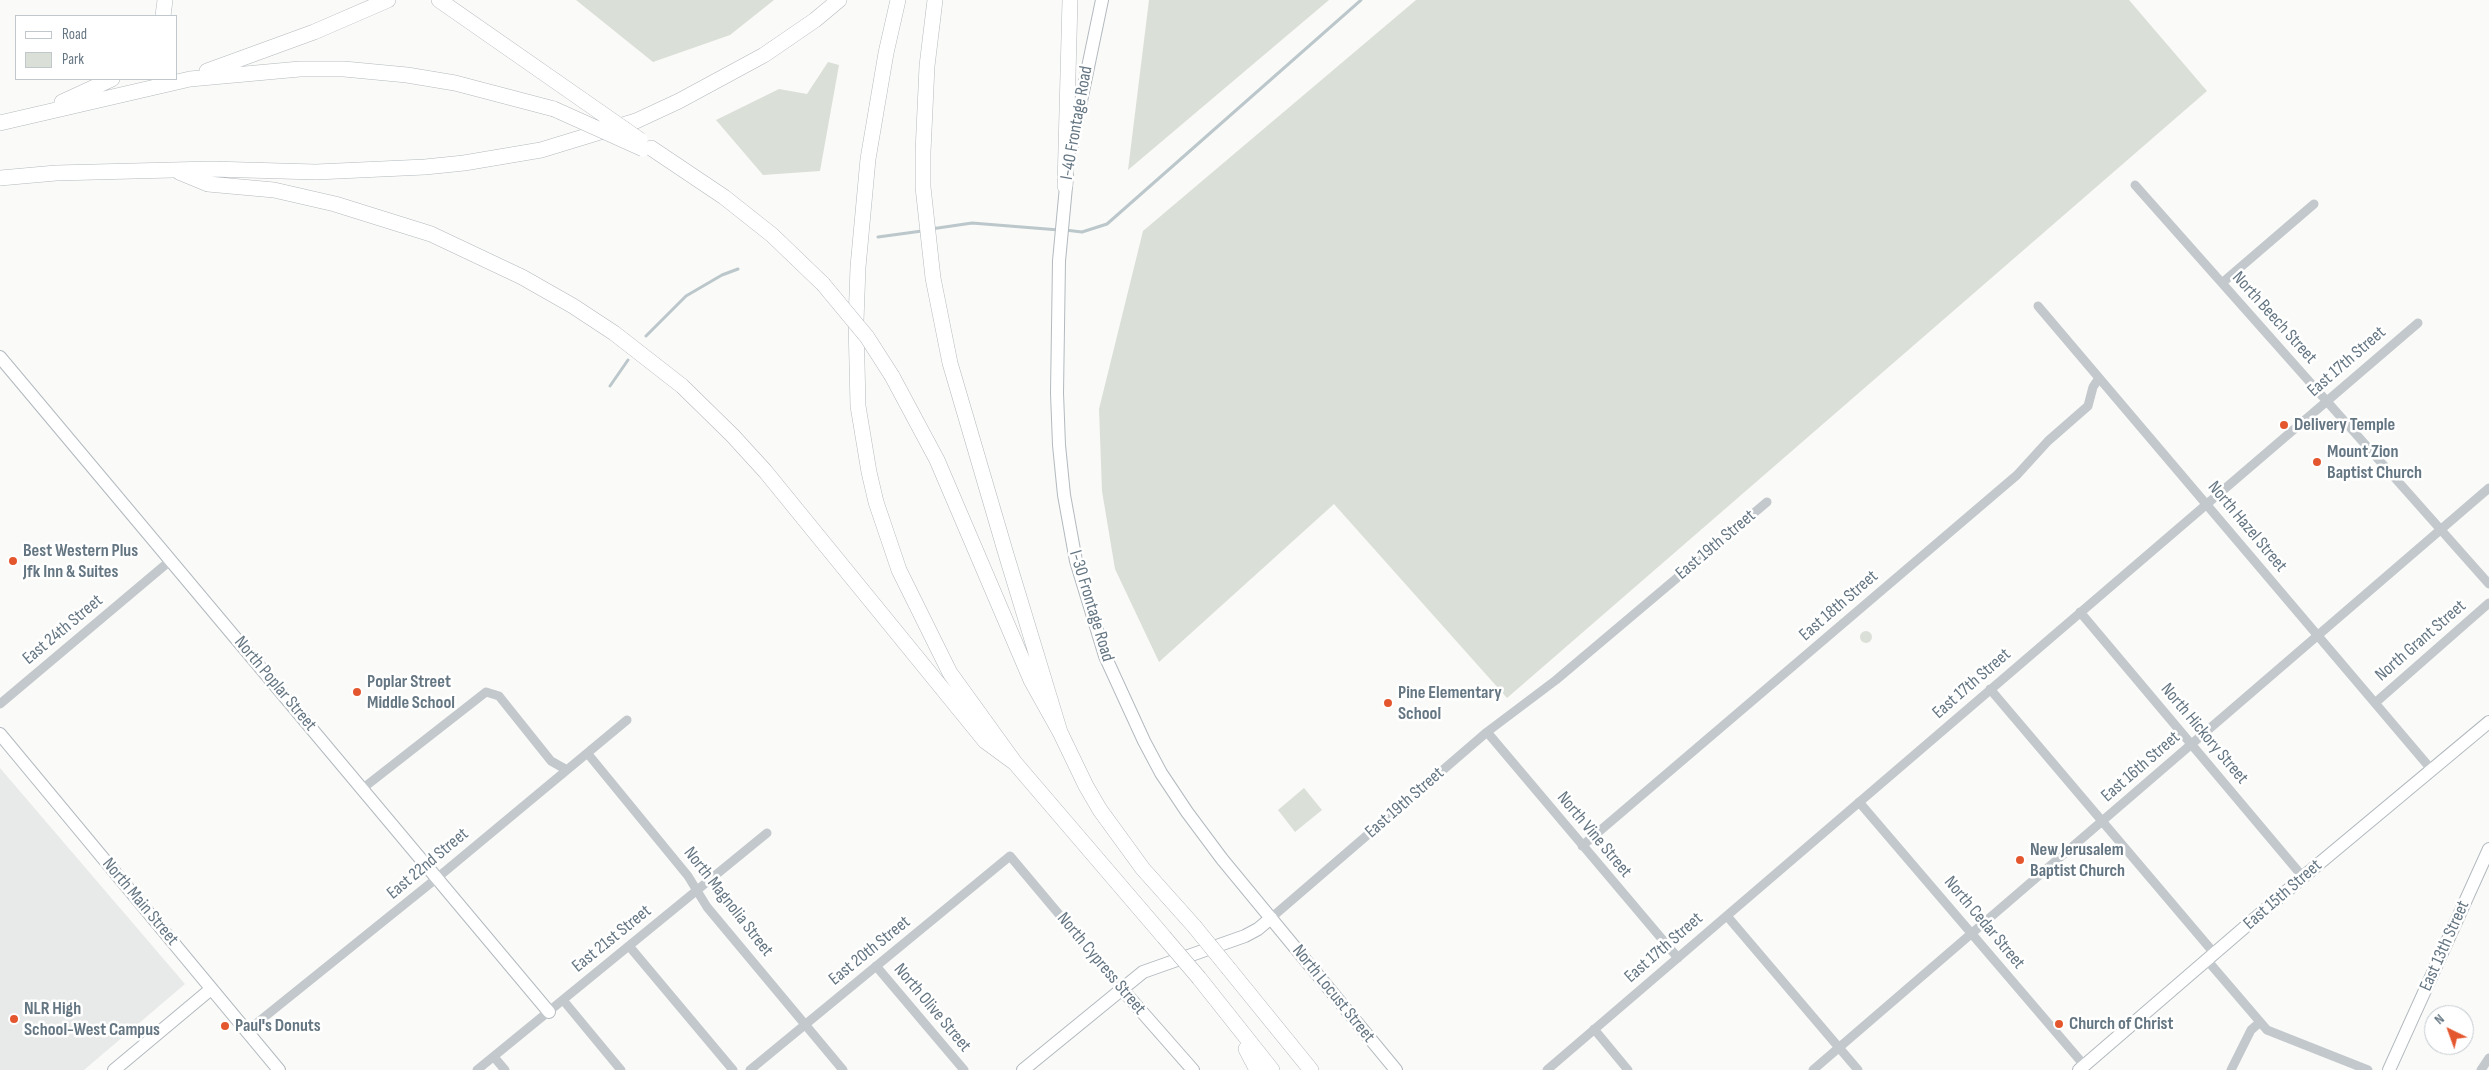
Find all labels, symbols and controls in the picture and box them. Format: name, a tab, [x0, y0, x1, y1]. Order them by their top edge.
legend	[15, 15, 178, 80]
text: Road	[62, 25, 87, 44]
text: Park	[62, 50, 84, 69]
street label: I-40 Frontage Road	[1056, 64, 1098, 182]
street label: North Beech Street	[2227, 268, 2321, 368]
street label: East 17th Street	[2303, 322, 2391, 402]
place label: Delivery Temple	[2294, 414, 2395, 436]
marker: Delivery Temple	[2278, 419, 2290, 431]
place label: Mount Zion Baptist Church	[2327, 441, 2422, 484]
marker: Mount Zion Baptist Church	[2311, 456, 2323, 468]
street label: North Hazel Street	[2203, 477, 2291, 577]
street label: East 19th Street	[1672, 505, 1760, 585]
place label: Best Western Plus Jfk Inn & Suites	[23, 540, 138, 582]
street label: I-30 Frontage Road	[1064, 548, 1118, 664]
marker: Best Western Plus Jfk Inn & Suites	[7, 555, 19, 567]
street label: East 18th Street	[1795, 566, 1883, 646]
street label: East 24th Street	[19, 590, 107, 670]
street label: North Grant Street	[2371, 596, 2471, 686]
street label: North Poplar Street	[229, 632, 321, 736]
street label: East 17th Street	[1928, 644, 2016, 724]
place label: Poplar Street Middle School	[367, 671, 455, 714]
street label: North Hickory Street	[2156, 679, 2252, 789]
place label: Pine Elementary School	[1398, 682, 1502, 724]
marker: Poplar Street Middle School	[351, 686, 363, 698]
marker: Pine Elementary School	[1382, 697, 1394, 709]
street label: East 16th Street	[2097, 727, 2185, 807]
street label: East 19th Street	[1361, 763, 1449, 843]
street label: North Vine Street	[1552, 788, 1636, 882]
street label: East 22nd Street	[383, 824, 473, 904]
place label: New Jerusalem Baptist Church	[2030, 839, 2125, 882]
street label: North Magnolia Street	[679, 843, 777, 961]
street label: North Main Street	[97, 854, 183, 950]
marker: New Jerusalem Baptist Church	[2014, 854, 2026, 866]
street label: East 15th Street	[2240, 855, 2326, 935]
street label: North Cedar Street	[1939, 872, 2029, 974]
street label: East 13th Street	[2415, 897, 2475, 995]
street label: East 21st Street	[568, 901, 656, 977]
street label: North Cypress Street	[1052, 908, 1150, 1020]
street label: East 17th Street	[1620, 908, 1708, 988]
street label: East 20th Street	[825, 912, 915, 990]
street label: North Locust Street	[1287, 941, 1379, 1047]
street label: North Olive Street	[889, 959, 975, 1057]
place label: NLR High School-West Campus	[24, 998, 160, 1040]
north arrow	[2424, 1005, 2474, 1055]
text: N	[2431, 1010, 2448, 1028]
marker: NLR High School-West Campus	[8, 1013, 20, 1025]
place label: Church of Christ	[2069, 1013, 2173, 1035]
place label: Paul's Donuts	[235, 1015, 321, 1037]
marker: Church of Christ	[2053, 1018, 2065, 1030]
marker: Paul's Donuts	[219, 1020, 231, 1032]

